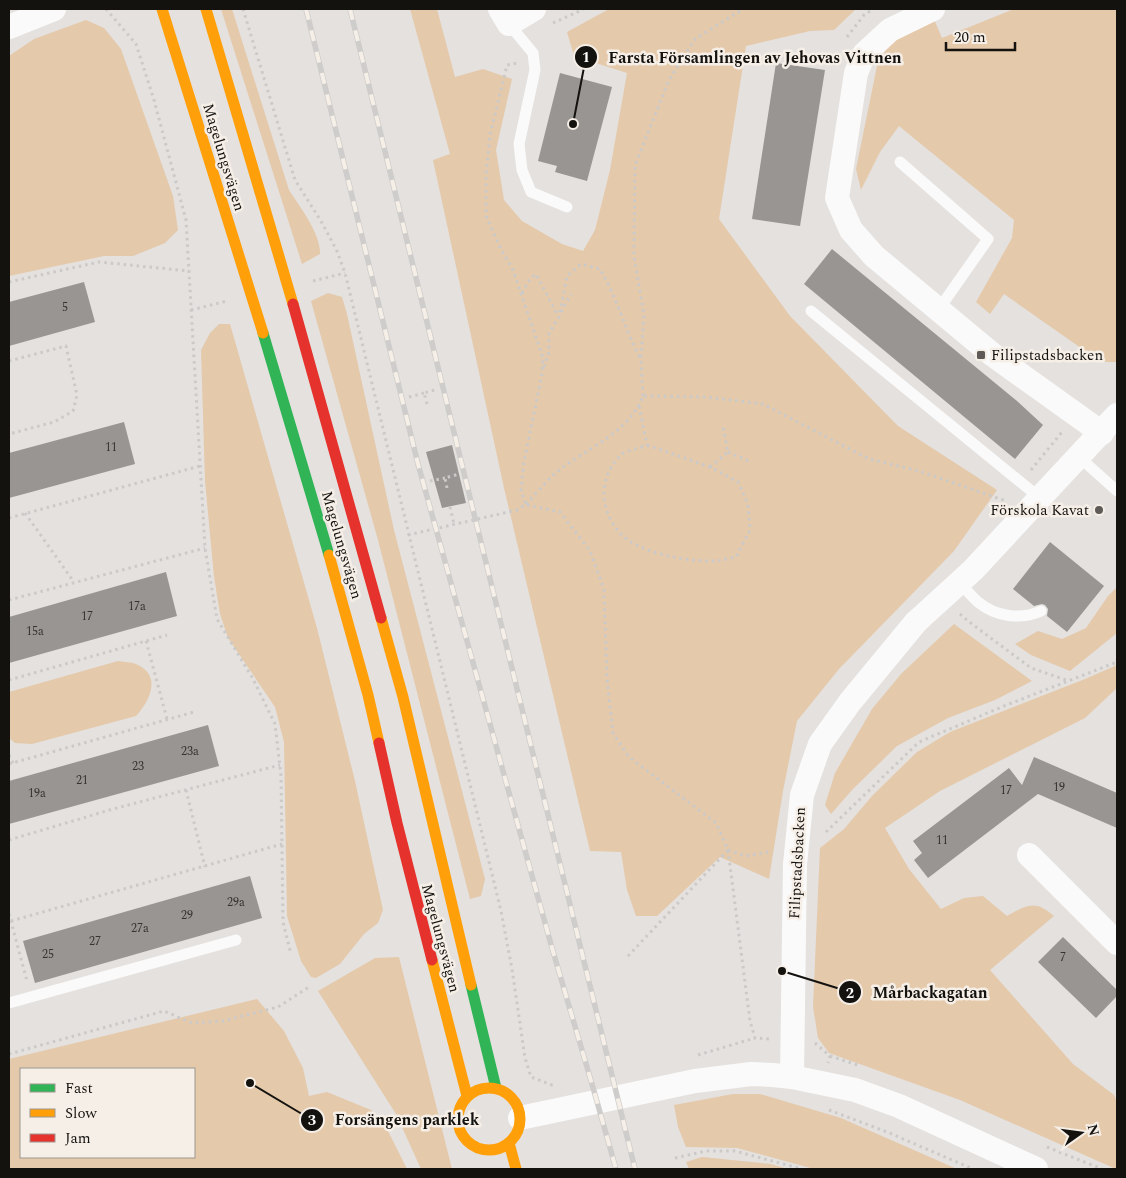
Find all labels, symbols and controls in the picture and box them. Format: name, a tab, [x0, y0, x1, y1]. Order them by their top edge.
scale bar	[946, 20, 1015, 52]
text: 20 m	[954, 26, 986, 49]
callout: Farsta Församlingen av Jehovas Vittnen	[574, 41, 912, 72]
text: 1	[582, 46, 590, 69]
text: Farsta Församlingen av Jehovas Vittnen	[608, 46, 902, 70]
street label: Magelungsvägen	[196, 100, 251, 214]
house number: 5	[62, 298, 68, 317]
place label: Filipstadsbacken	[991, 344, 1103, 367]
marker: Filipstadsbacken	[975, 349, 987, 361]
house number: 11	[105, 438, 117, 457]
street label: Magelungsvägen	[315, 488, 368, 602]
place label: Förskola Kavat	[990, 499, 1089, 522]
marker: Förskola Kavat	[1093, 504, 1105, 516]
house number: 17a	[128, 597, 146, 616]
house number: 17	[81, 607, 93, 626]
house number: 15a	[26, 622, 44, 641]
house number: 23a	[181, 742, 199, 761]
house number: 23	[132, 757, 144, 776]
house number: 21	[76, 771, 88, 790]
house number: 19	[1053, 778, 1065, 797]
house number: 17	[1000, 781, 1012, 800]
house number: 19a	[28, 784, 46, 803]
street label: Filipstadsbacken	[783, 806, 812, 920]
house number: 11	[936, 831, 948, 850]
street label: Magelungsvägen	[415, 881, 466, 995]
house number: 29a	[227, 893, 245, 912]
house number: 29	[181, 906, 193, 925]
house number: 27a	[131, 919, 149, 938]
house number: 27	[89, 932, 101, 951]
house number: 25	[42, 945, 54, 964]
house number: 7	[1060, 948, 1066, 967]
callout: Mårbackagatan	[837, 977, 997, 1008]
text: Mårbackagatan	[872, 981, 988, 1005]
text: 2	[846, 982, 854, 1005]
legend	[20, 1068, 195, 1158]
text: Fast	[65, 1077, 93, 1100]
text: Slow	[65, 1102, 97, 1125]
callout: Forsängens parklek	[300, 1104, 489, 1135]
text: Forsängens parklek	[335, 1108, 480, 1132]
north arrow	[1056, 1108, 1106, 1158]
text: 3	[308, 1109, 316, 1132]
text: N	[1082, 1122, 1105, 1138]
text: Jam	[65, 1127, 91, 1150]

